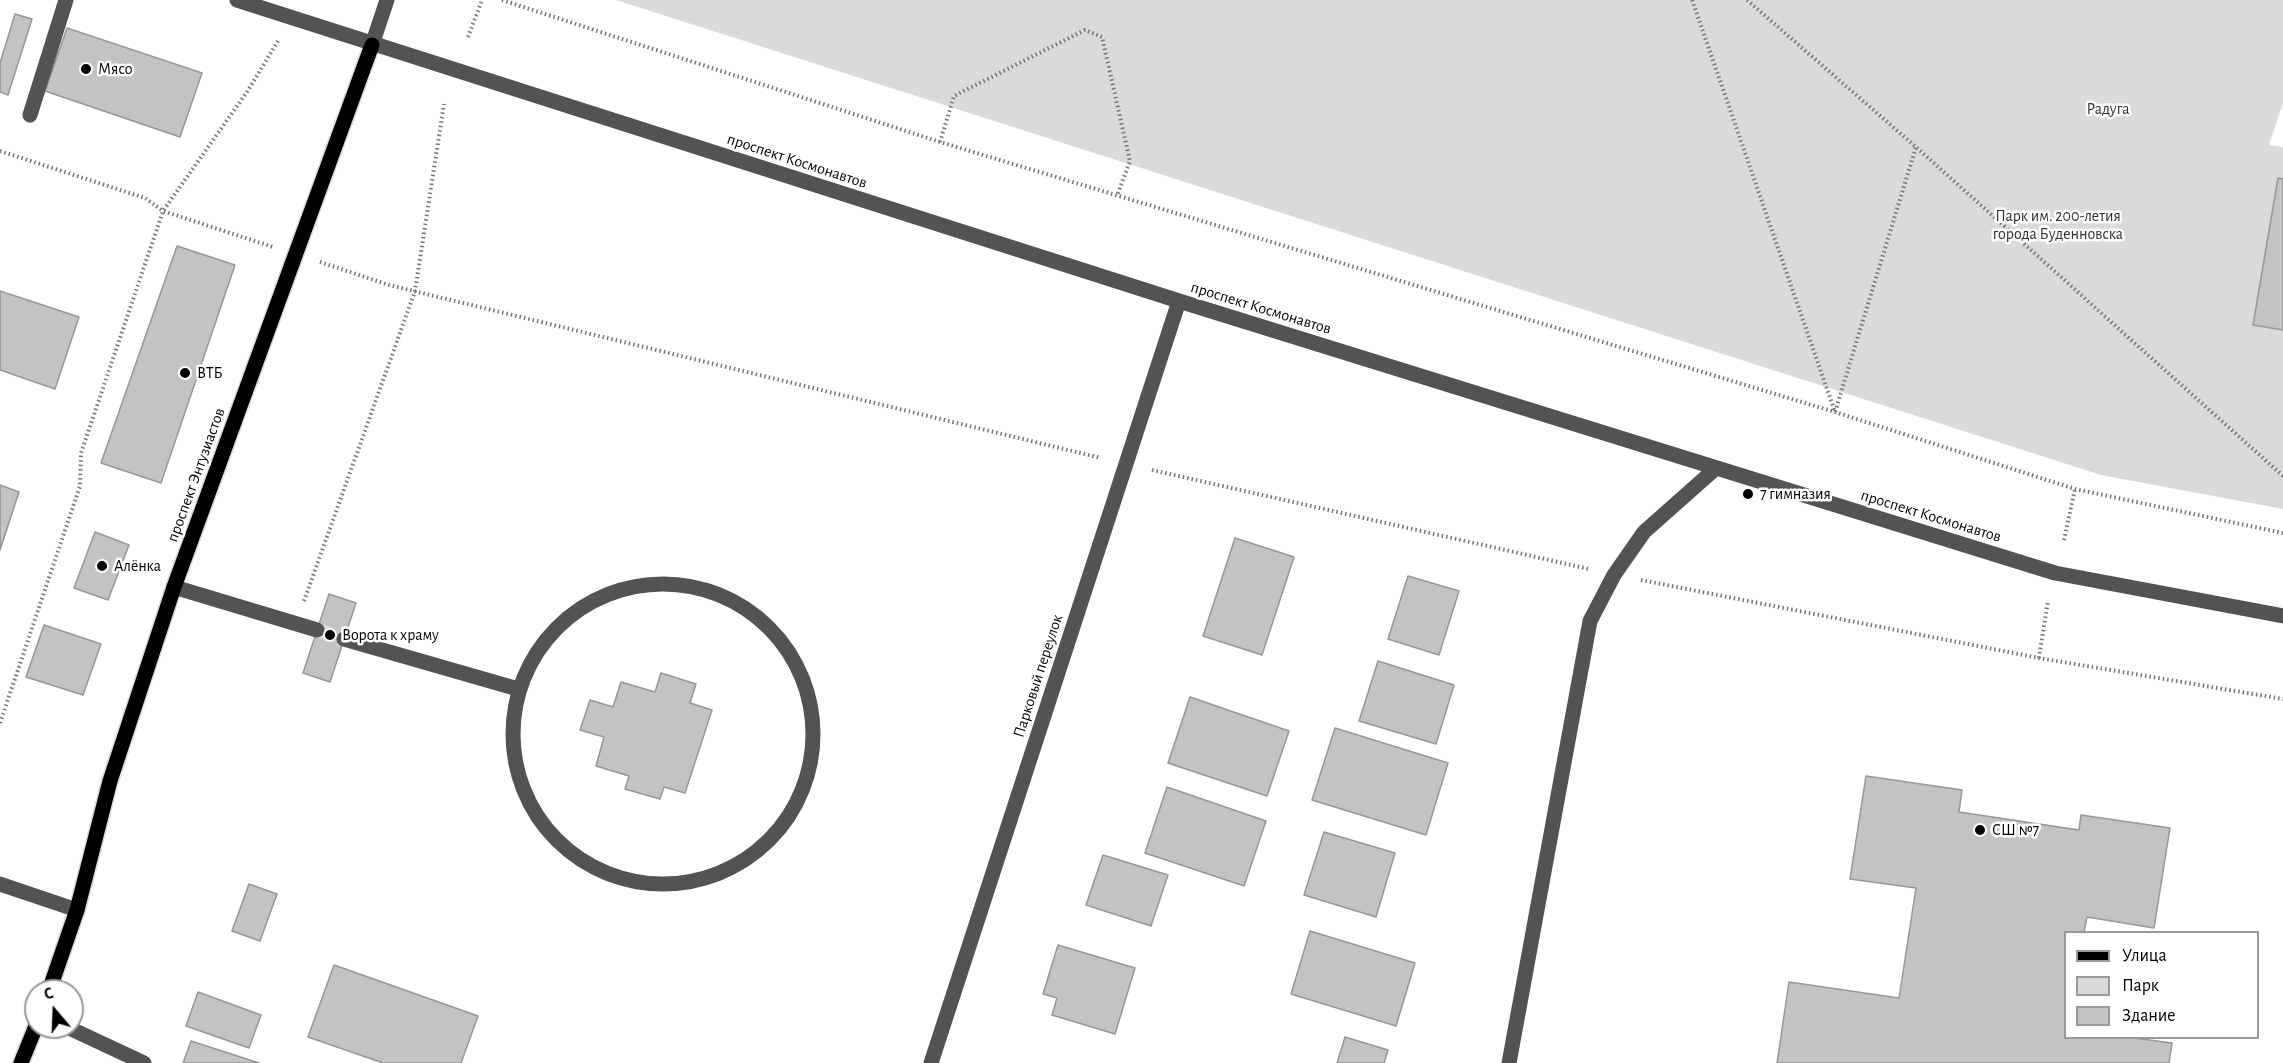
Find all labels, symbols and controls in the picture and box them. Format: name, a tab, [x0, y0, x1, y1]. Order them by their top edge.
place label: Мясо	[98, 59, 133, 79]
marker: Мясо	[79, 62, 93, 76]
park label: Радуга	[2087, 99, 2129, 119]
street label: проспект Космонавтов	[725, 129, 869, 193]
park label: Парк им. 200-летия города Буденновска	[1993, 206, 2123, 244]
street label: проспект Космонавтов	[1188, 277, 1334, 339]
place label: ВТБ	[197, 363, 223, 383]
marker: ВТБ	[178, 366, 192, 380]
street label: проспект Энтузиастов	[163, 405, 229, 545]
place label: 7 гимназия	[1760, 484, 1831, 504]
street label: проспект Космонавтов	[1858, 485, 2004, 547]
marker: 7 гимназия	[1741, 487, 1755, 501]
place label: Алёнка	[114, 556, 161, 576]
marker: Алёнка	[95, 559, 109, 573]
street label: Парковый переулок	[1009, 612, 1067, 740]
place label: Ворота к храму	[342, 625, 439, 645]
marker: Ворота к храму	[323, 628, 337, 642]
place label: СШ №7	[1992, 820, 2039, 840]
marker: СШ №7	[1973, 823, 1987, 837]
legend	[2064, 931, 2259, 1039]
text: Улица	[2122, 947, 2167, 965]
text: Парк	[2122, 977, 2159, 995]
north arrow	[24, 979, 84, 1039]
text: С	[42, 985, 56, 1003]
text: Здание	[2122, 1007, 2176, 1025]

